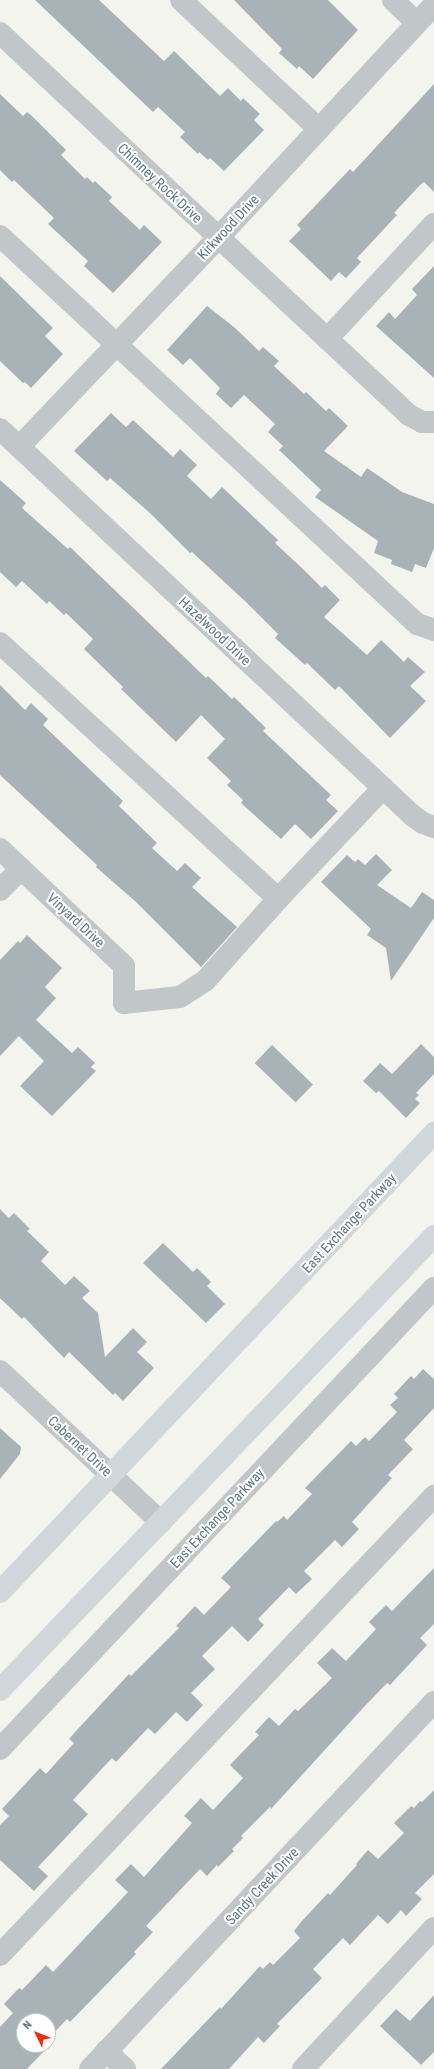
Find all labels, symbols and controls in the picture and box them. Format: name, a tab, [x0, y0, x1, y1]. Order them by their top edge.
street label: Chimney Rock Drive	[114, 140, 206, 226]
street label: Kirkwood Drive	[194, 191, 262, 263]
street label: Hazelwood Drive	[175, 593, 255, 669]
street label: Vinyard Drive	[44, 889, 108, 951]
street label: East Exchange Parkway	[298, 1170, 400, 1276]
street label: Cabernet Drive	[45, 1412, 115, 1480]
street label: East Exchange Parkway	[166, 1465, 268, 1571]
street label: Sandy Creek Drive	[222, 1844, 302, 1928]
north arrow	[16, 2013, 56, 2053]
text: N	[21, 2018, 35, 2032]

